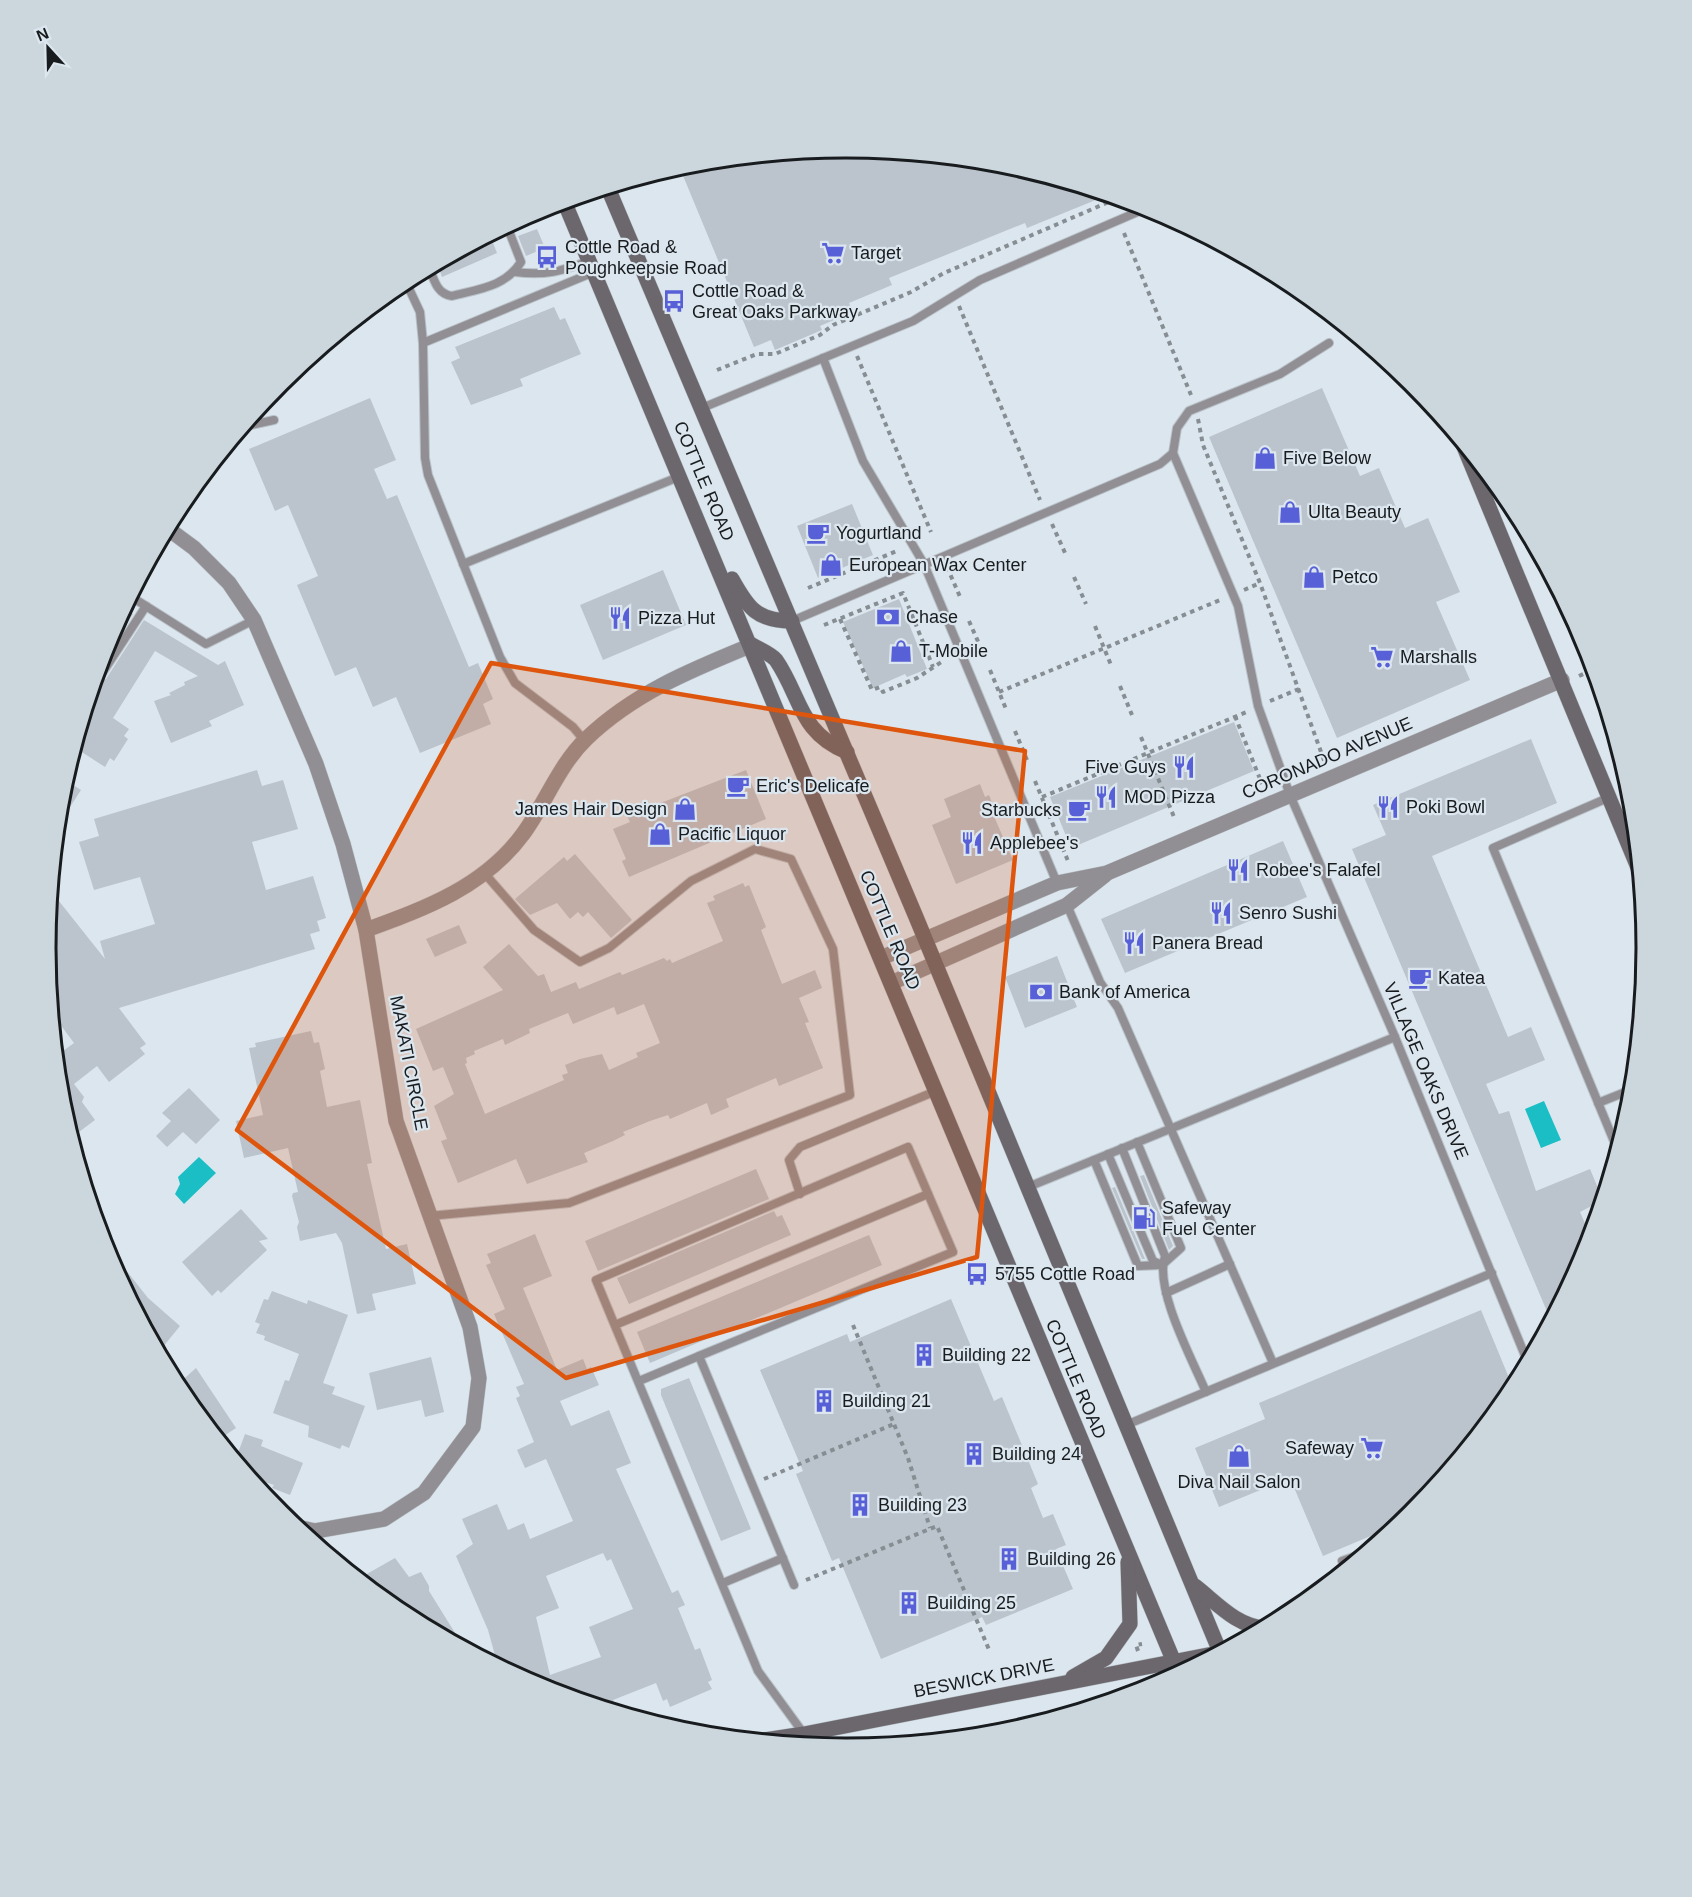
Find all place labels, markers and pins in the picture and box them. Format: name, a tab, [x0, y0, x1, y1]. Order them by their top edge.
place label: Cottle Road & Poughkeepsie Road	[565, 237, 727, 278]
supermarket icon: Target	[820, 240, 846, 266]
place label: Target	[851, 243, 901, 263]
bus stop icon: Cottle Road & Poughkeepsie Road	[534, 244, 560, 270]
place label: Cottle Road & Great Oaks Parkway	[692, 281, 858, 322]
bus stop icon: Cottle Road & Great Oaks Parkway	[661, 288, 687, 314]
shop icon: Five Below	[1252, 445, 1278, 471]
place label: Five Below	[1283, 448, 1372, 468]
shop icon: Ulta Beauty	[1277, 499, 1303, 525]
place label: Ulta Beauty	[1308, 502, 1401, 522]
cafe icon: Yogurtland	[805, 520, 831, 546]
place label: Yogurtland	[836, 523, 921, 543]
shop icon: European Wax Center	[818, 552, 844, 578]
place label: European Wax Center	[849, 555, 1026, 575]
shop icon: Petco	[1301, 564, 1327, 590]
place label: Petco	[1332, 567, 1378, 587]
bank icon: Chase	[875, 604, 901, 630]
restaurant icon: Pizza Hut	[607, 605, 633, 631]
place label: Chase	[906, 607, 958, 627]
place label: Pizza Hut	[638, 608, 715, 628]
shop icon: T-Mobile	[888, 638, 914, 664]
place label: T-Mobile	[919, 641, 988, 661]
supermarket icon: Marshalls	[1369, 644, 1395, 670]
place label: Marshalls	[1400, 647, 1477, 667]
restaurant icon: Five Guys	[1171, 754, 1197, 780]
place label: Five Guys	[1085, 757, 1166, 777]
cafe icon: Eric's Delicafe	[725, 773, 751, 799]
place label: Eric's Delicafe	[756, 776, 869, 796]
restaurant icon: MOD Pizza	[1093, 784, 1119, 810]
place label: MOD Pizza	[1124, 787, 1216, 807]
restaurant icon: Poki Bowl	[1375, 794, 1401, 820]
shop icon: James Hair Design	[672, 796, 698, 822]
cafe icon: Starbucks	[1066, 797, 1092, 823]
place label: Poki Bowl	[1406, 797, 1485, 817]
place label: James Hair Design	[515, 799, 667, 819]
place label: Starbucks	[981, 800, 1061, 820]
shop icon: Pacific Liquor	[647, 821, 673, 847]
place label: Pacific Liquor	[678, 824, 786, 844]
restaurant icon: Applebee's	[959, 830, 985, 856]
place label: Applebee's	[990, 833, 1079, 853]
restaurant icon: Robee's Falafel	[1225, 857, 1251, 883]
place label: Robee's Falafel	[1256, 860, 1381, 880]
restaurant icon: Senro Sushi	[1208, 900, 1234, 926]
place label: Senro Sushi	[1239, 903, 1337, 923]
restaurant icon: Panera Bread	[1121, 930, 1147, 956]
place label: Panera Bread	[1152, 933, 1263, 953]
cafe icon: Katea	[1407, 965, 1433, 991]
place label: Katea	[1438, 968, 1486, 988]
bank icon: Bank of America	[1028, 979, 1054, 1005]
place label: Bank of America	[1059, 982, 1191, 1002]
place label: Safeway Fuel Center	[1162, 1198, 1256, 1239]
fuel station icon: Safeway Fuel Center	[1131, 1205, 1157, 1231]
bus stop icon: 5755 Cottle Road	[964, 1261, 990, 1287]
place label: 5755 Cottle Road	[995, 1264, 1135, 1284]
building icon: Building 22	[911, 1342, 937, 1368]
place label: Building 22	[942, 1345, 1031, 1365]
building icon: Building 21	[811, 1388, 837, 1414]
place label: Building 21	[842, 1391, 931, 1411]
supermarket icon: Safeway	[1359, 1435, 1385, 1461]
place label: Safeway	[1285, 1438, 1354, 1458]
building icon: Building 24	[961, 1441, 987, 1467]
shop icon: Diva Nail Salon	[1226, 1443, 1252, 1469]
place label: Building 24	[992, 1444, 1081, 1464]
place label: Diva Nail Salon	[1177, 1472, 1301, 1492]
building icon: Building 23	[847, 1492, 873, 1518]
place label: Building 23	[878, 1495, 967, 1515]
building icon: Building 26	[996, 1546, 1022, 1572]
place label: Building 26	[1027, 1549, 1116, 1569]
building icon: Building 25	[896, 1590, 922, 1616]
place label: Building 25	[927, 1593, 1016, 1613]

